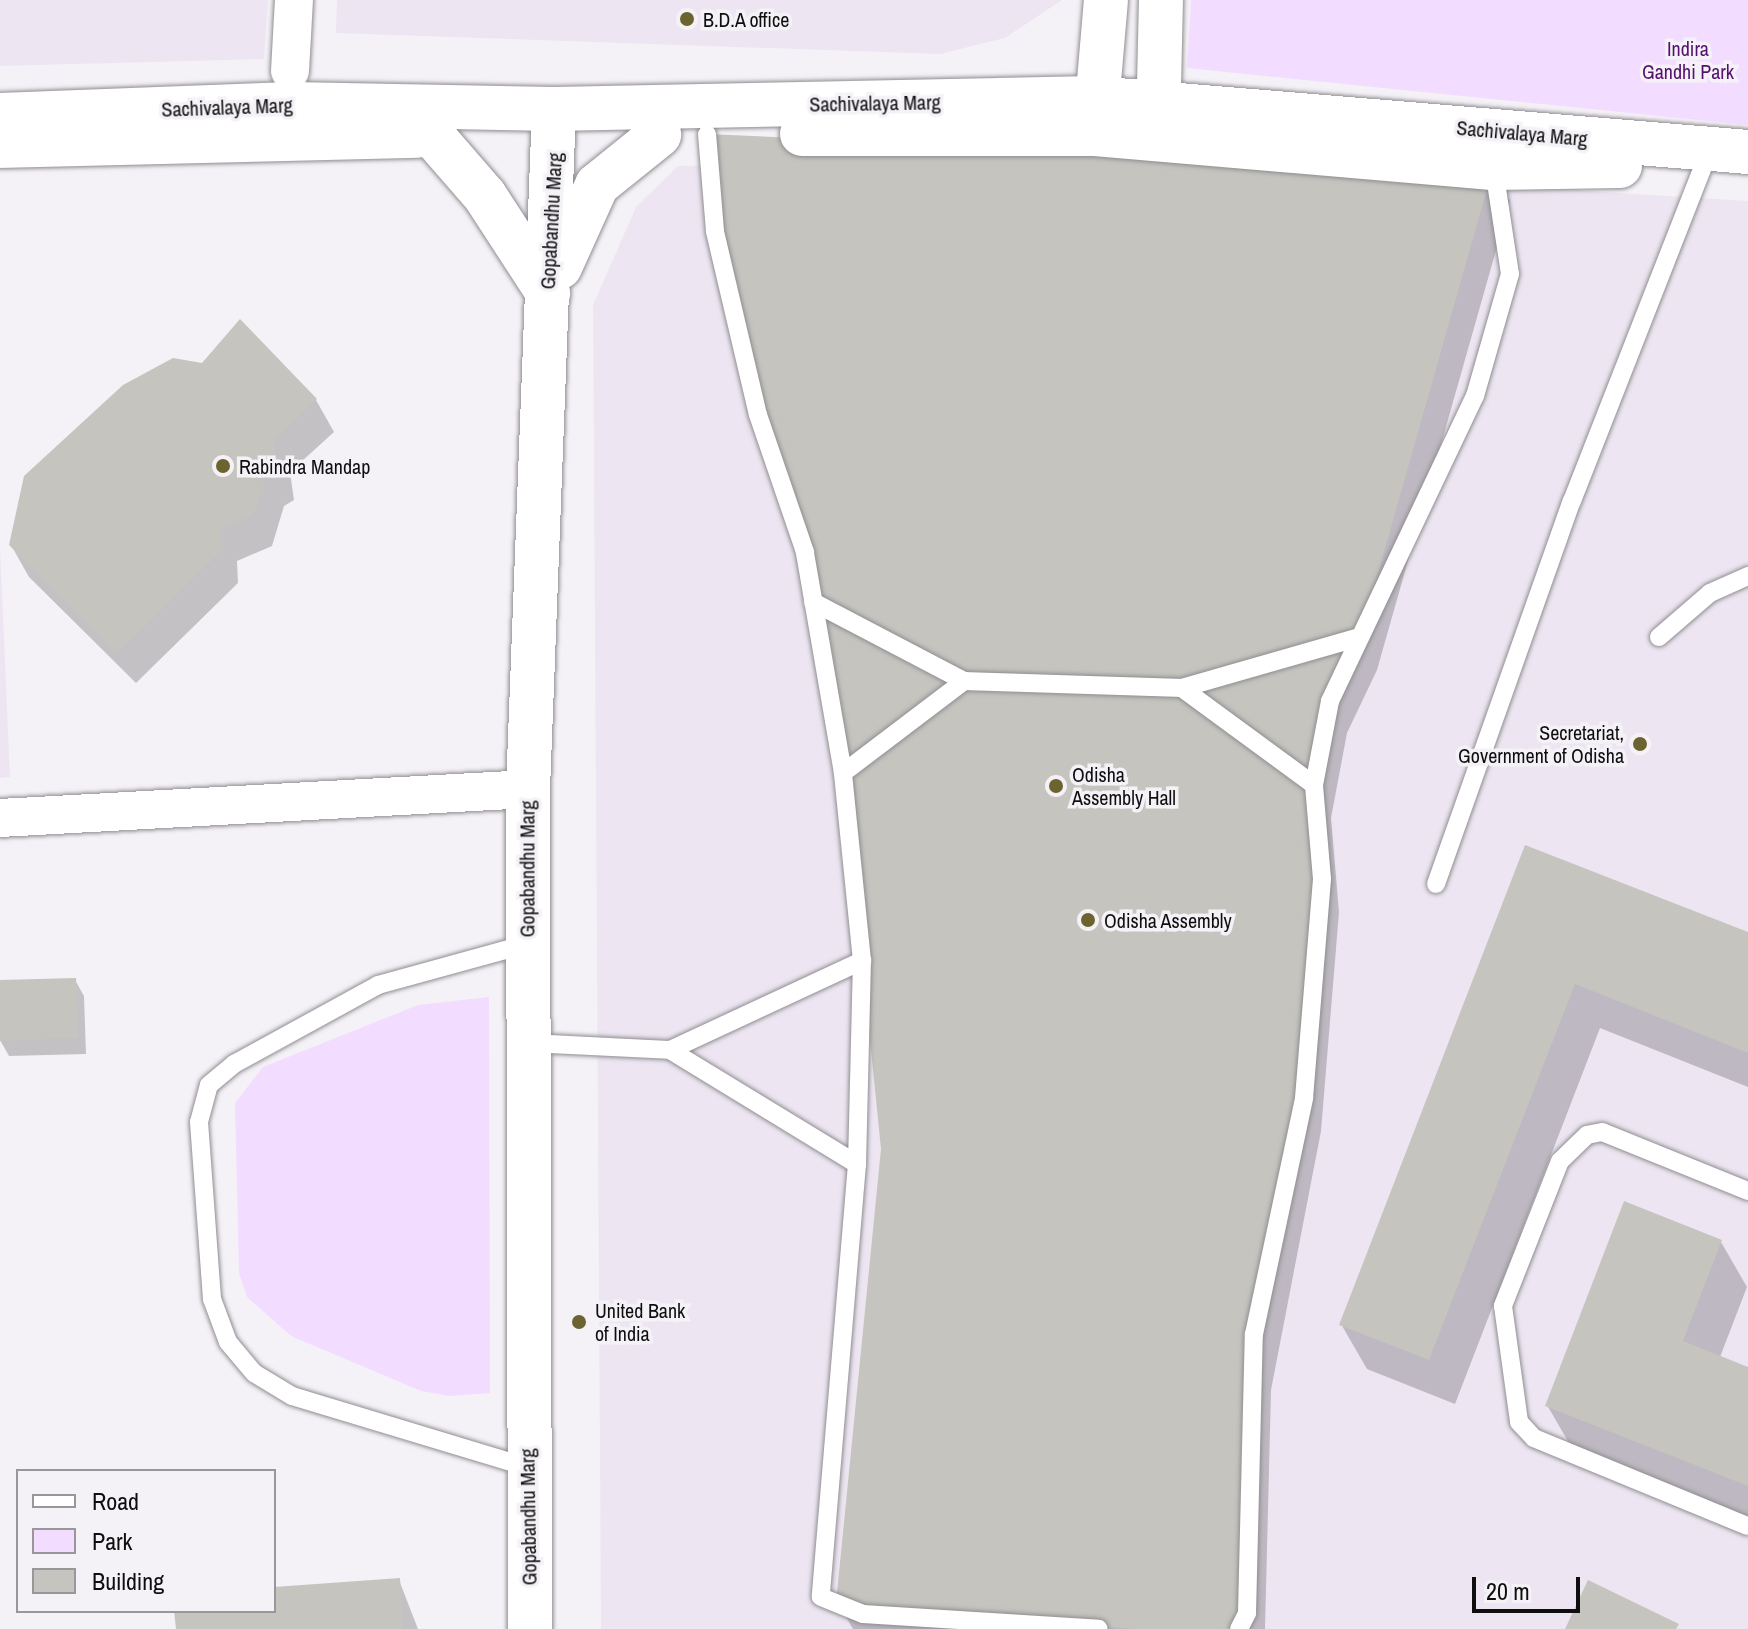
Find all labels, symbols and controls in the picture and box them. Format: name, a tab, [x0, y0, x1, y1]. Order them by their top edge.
place label: B.D.A office	[703, 7, 790, 31]
marker: B.D.A office	[678, 10, 696, 28]
park label: Indira Gandhi Park	[1642, 36, 1734, 83]
street label: Sachivalaya Marg	[809, 90, 941, 116]
street label: Sachivalaya Marg	[161, 93, 293, 121]
street label: Sachivalaya Marg	[1456, 115, 1588, 151]
street label: Gopabandhu Marg	[535, 152, 567, 290]
place label: Rabindra Mandap	[239, 454, 370, 478]
marker: Rabindra Mandap	[214, 457, 232, 475]
place label: Secretariat, Government of Odisha	[1458, 720, 1624, 767]
marker: Secretariat, Government of Odisha	[1631, 735, 1649, 753]
place label: Odisha Assembly Hall	[1072, 762, 1176, 809]
marker: Odisha Assembly Hall	[1047, 777, 1065, 795]
street label: Gopabandhu Marg	[515, 801, 539, 937]
place label: Odisha Assembly	[1104, 908, 1233, 932]
marker: Odisha Assembly	[1079, 911, 1097, 929]
place label: United Bank of India	[595, 1298, 685, 1345]
marker: United Bank of India	[570, 1313, 588, 1331]
street label: Gopabandhu Marg	[515, 1448, 541, 1586]
legend	[16, 1469, 276, 1613]
text: Road	[92, 1485, 139, 1517]
text: Park	[92, 1525, 132, 1557]
scale bar	[1476, 1561, 1584, 1611]
text: Building	[92, 1565, 164, 1597]
text: 20 m	[1486, 1575, 1530, 1607]

